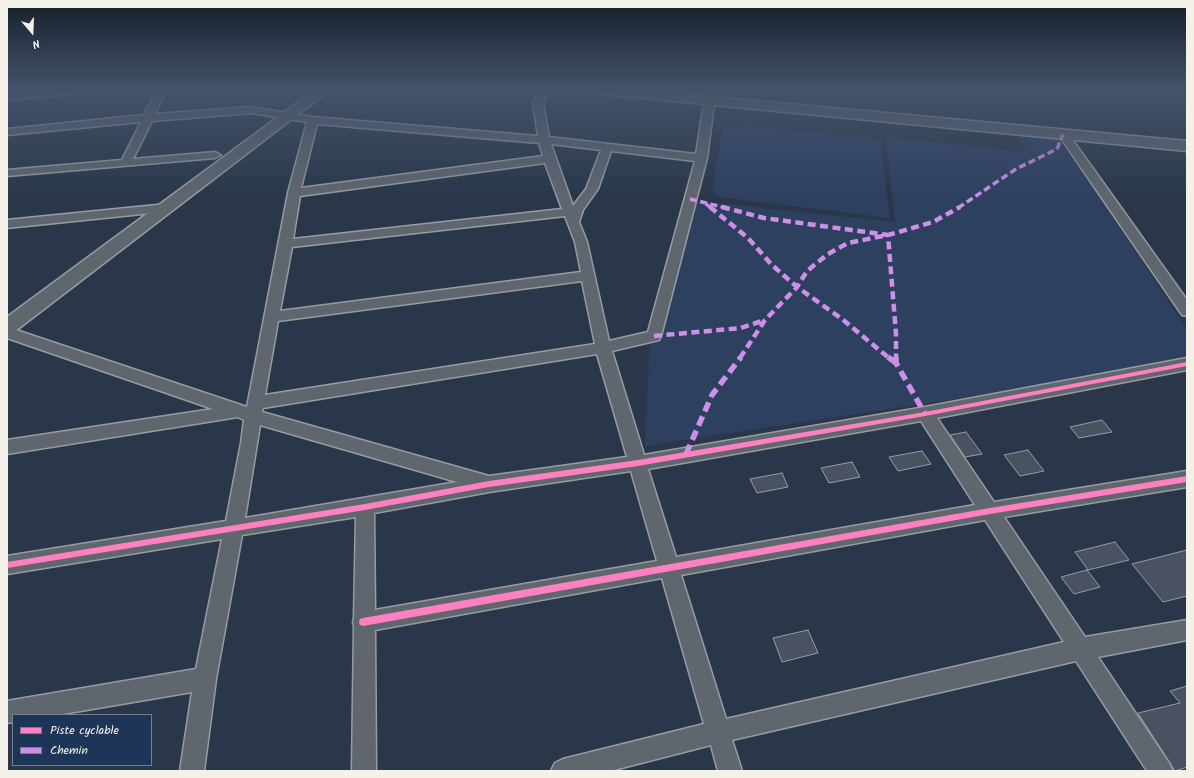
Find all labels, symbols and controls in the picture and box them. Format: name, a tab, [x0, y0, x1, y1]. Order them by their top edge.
north arrow	[12, 12, 52, 52]
text: N	[30, 34, 42, 53]
legend	[12, 714, 152, 766]
text: Piste cyclable	[50, 721, 119, 740]
text: Chemin	[50, 741, 88, 760]

